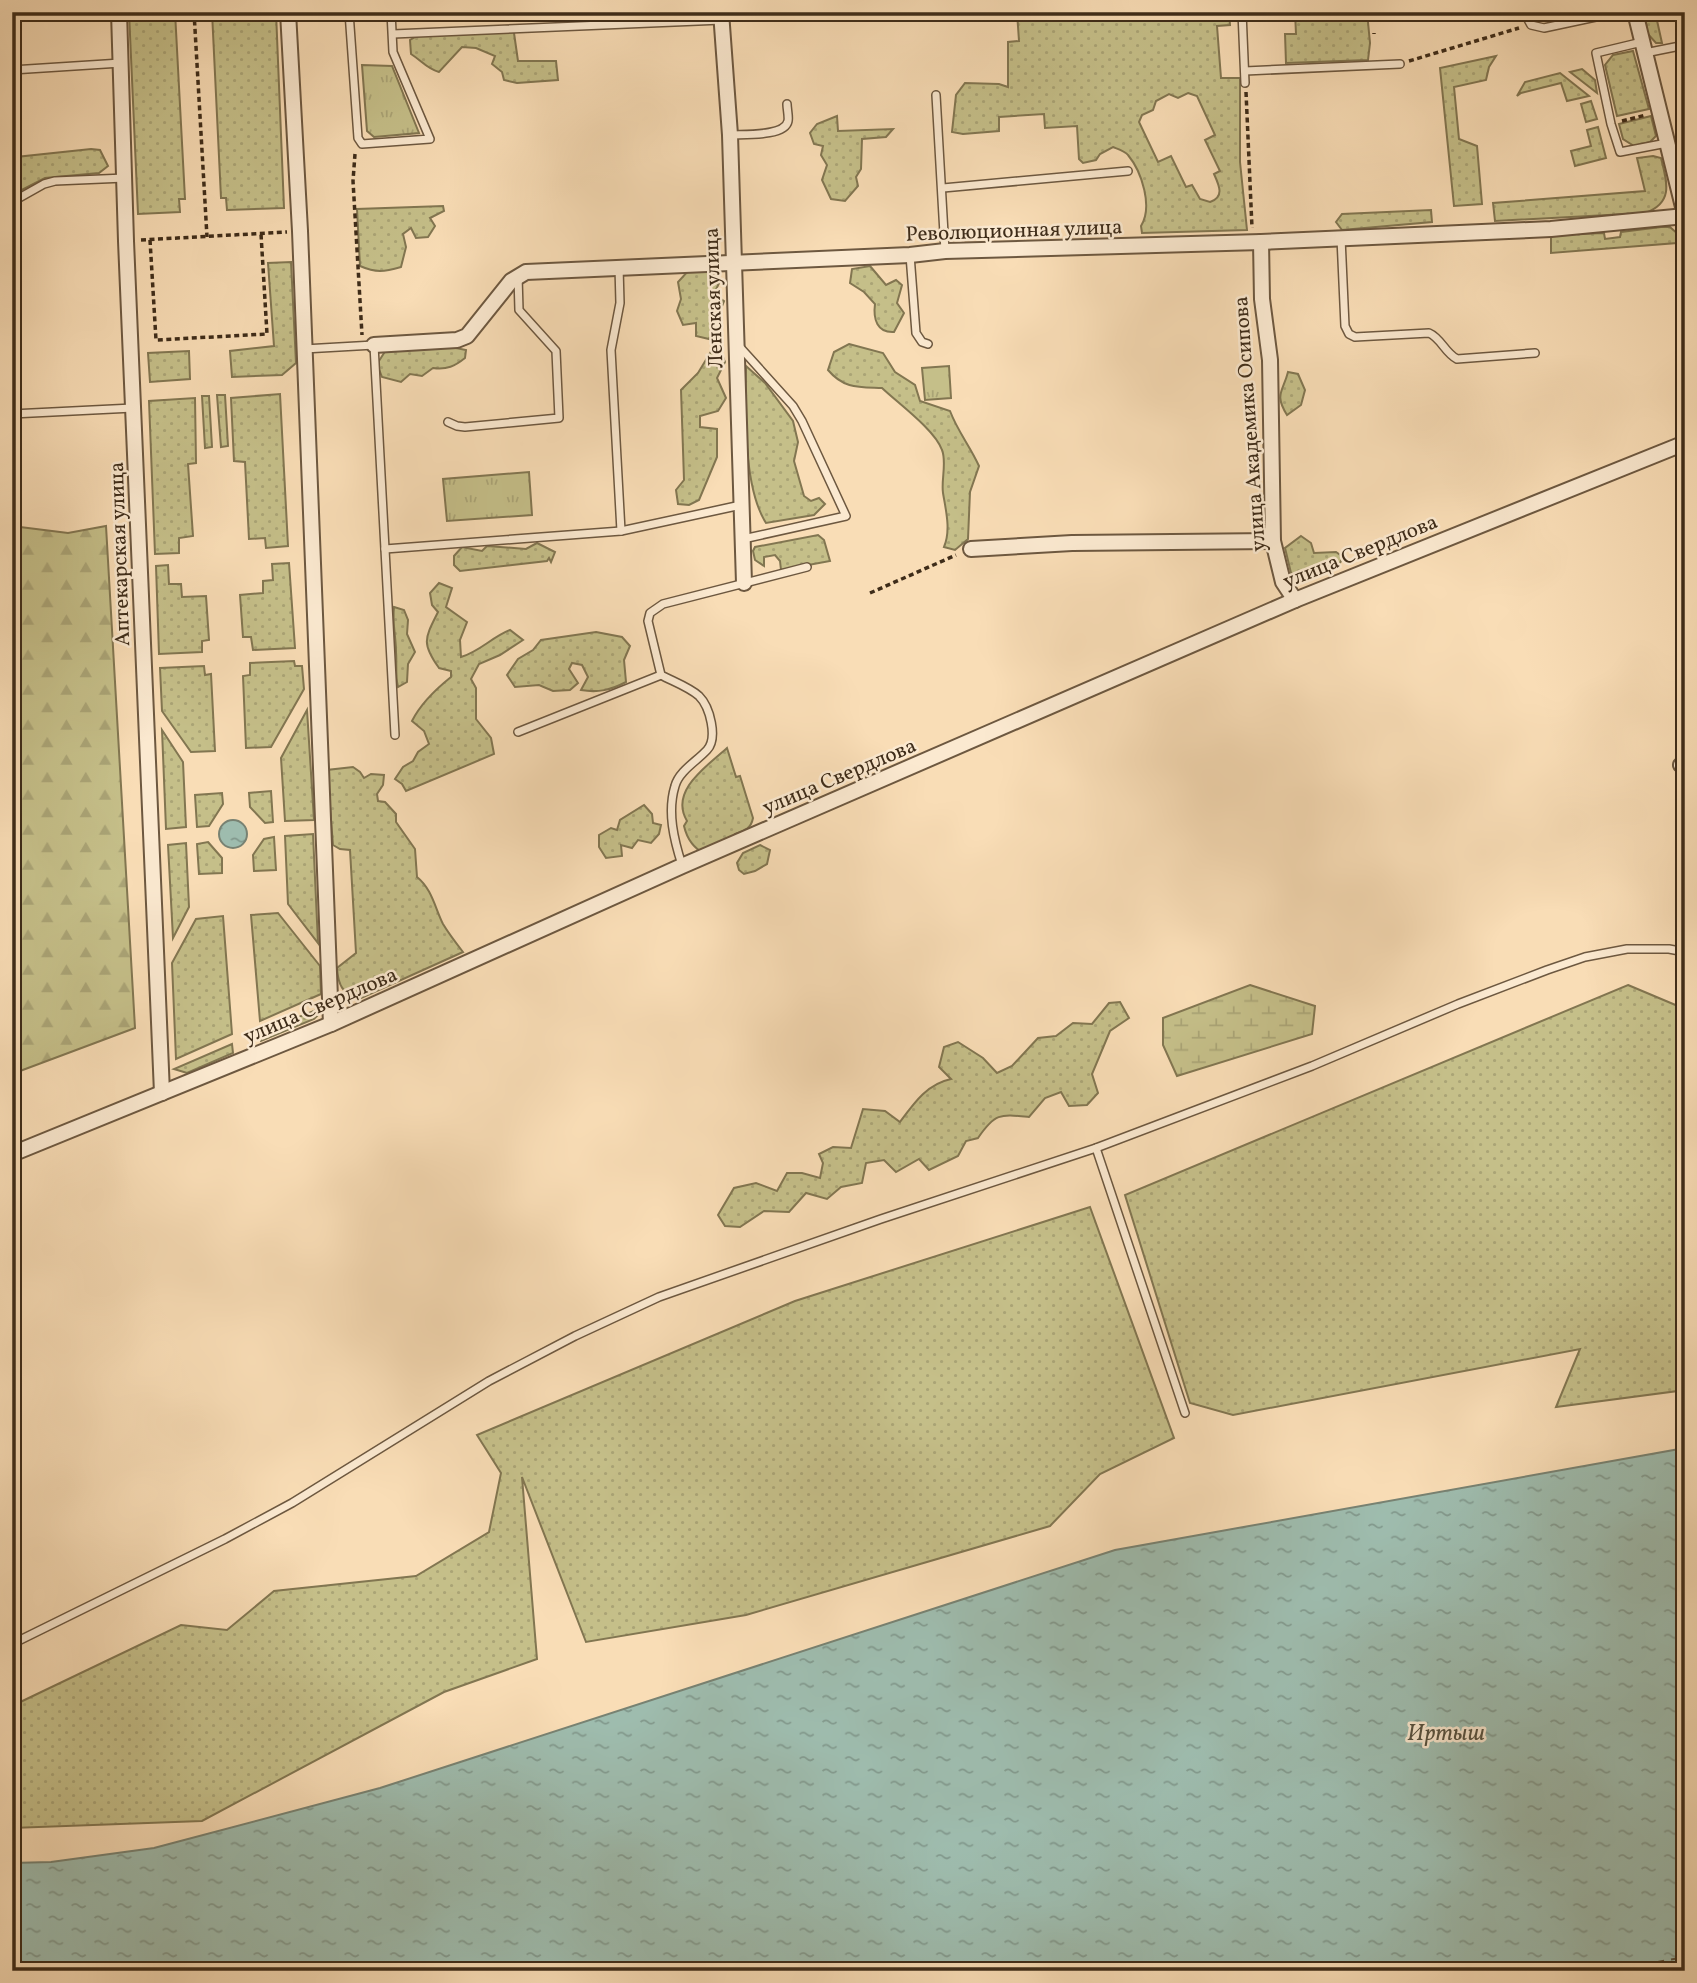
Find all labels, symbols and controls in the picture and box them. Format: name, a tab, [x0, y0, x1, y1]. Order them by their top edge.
street label: Революционная улица	[905, 213, 1123, 250]
street label: Ленская улица	[698, 227, 731, 369]
street label: улица Академика Осипова	[1227, 295, 1274, 553]
street label: Аптекарская улица	[103, 461, 138, 647]
street label: улица Свердлова	[1279, 508, 1442, 597]
street label: улица Свердлова	[758, 732, 921, 823]
street label: улица Свердлова	[239, 961, 402, 1052]
water label: Иртыш	[1407, 1718, 1485, 1750]

